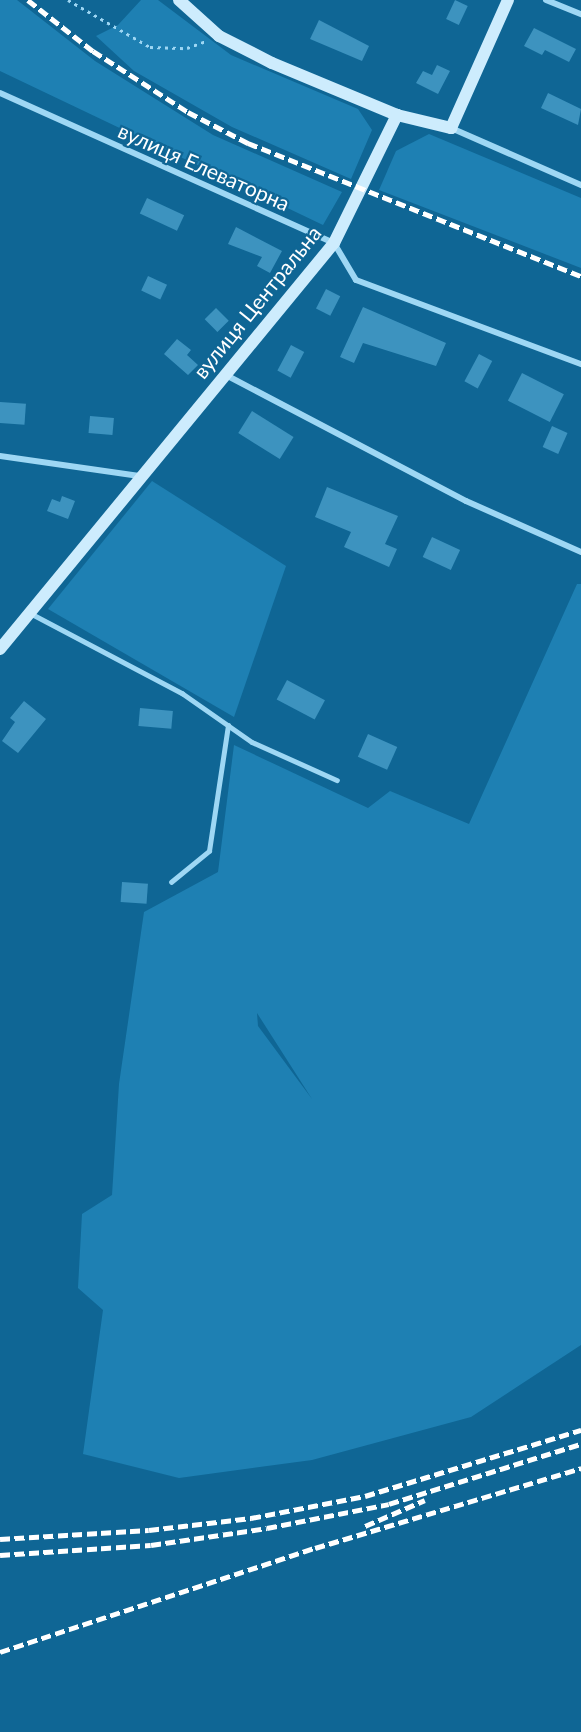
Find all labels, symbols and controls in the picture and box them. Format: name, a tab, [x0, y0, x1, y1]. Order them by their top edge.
street label: вулиця Елеваторна	[114, 118, 294, 216]
street label: вулиця Центральна	[188, 221, 326, 383]

